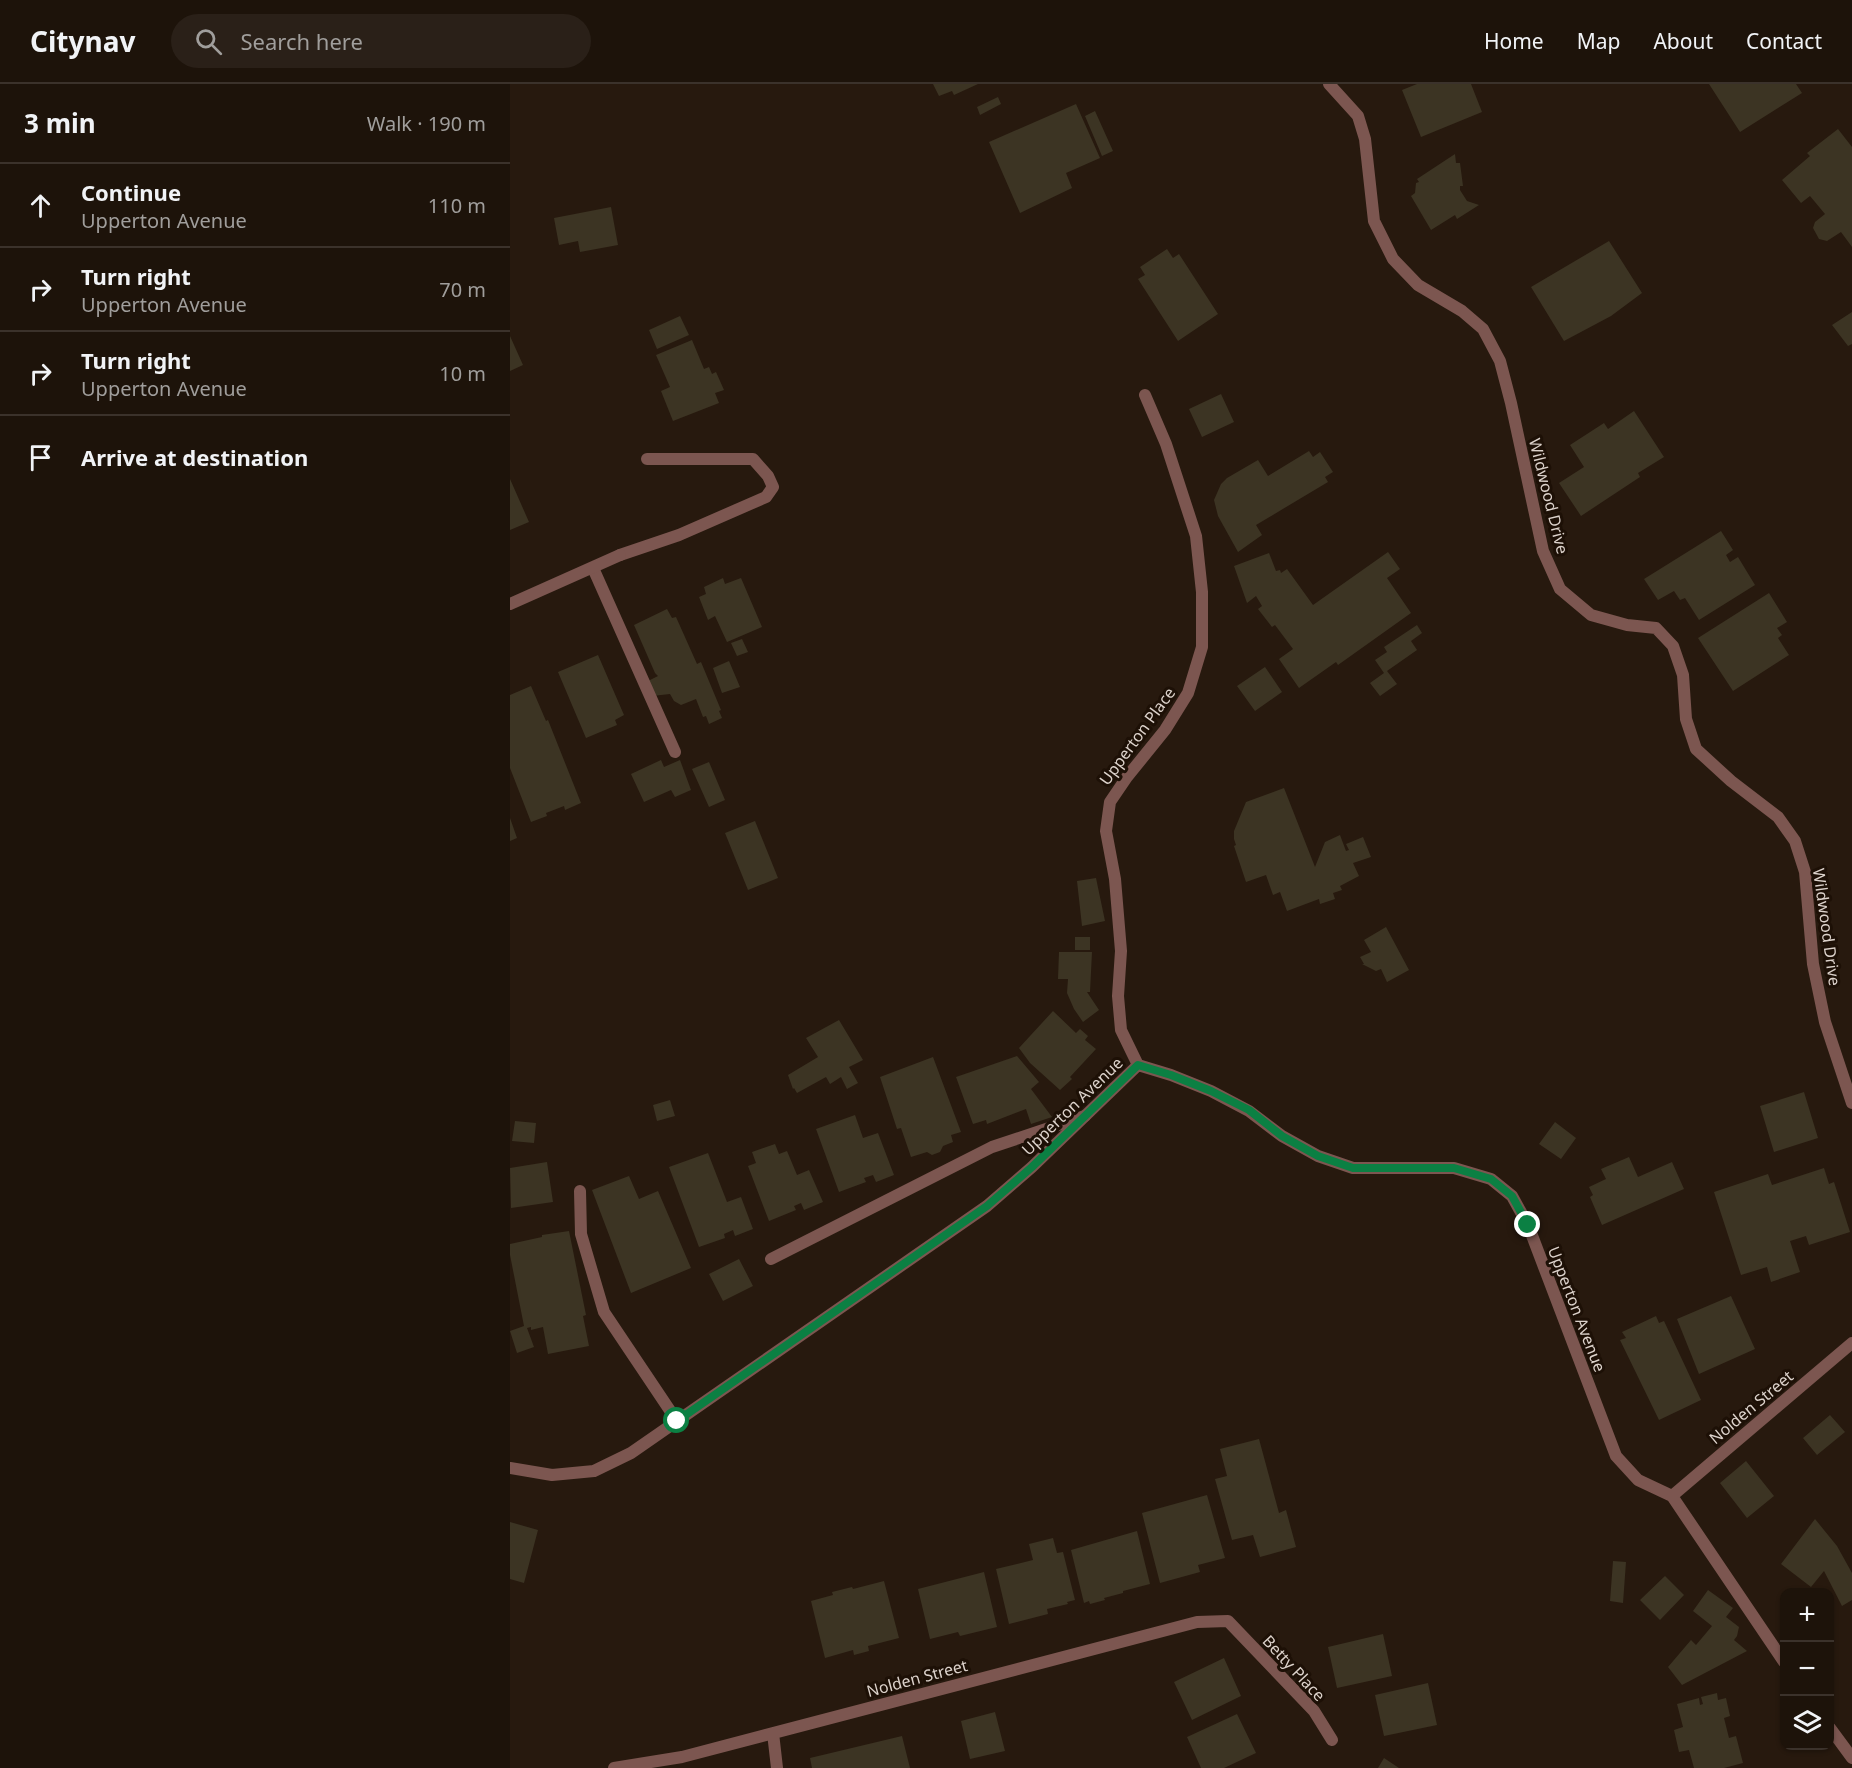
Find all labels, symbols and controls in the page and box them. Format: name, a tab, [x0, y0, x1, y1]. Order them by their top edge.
search box	[171, 14, 591, 68]
text: Citynav	[30, 22, 135, 60]
icon: search	[192, 25, 225, 58]
text: Search here	[240, 26, 363, 56]
text: Home	[1484, 27, 1544, 55]
text: Map	[1577, 27, 1620, 55]
text: About	[1653, 27, 1713, 55]
text: Contact	[1746, 27, 1822, 55]
text: 3 min	[24, 105, 96, 141]
text: Walk · 190 m	[367, 110, 486, 137]
text: Continue	[81, 177, 181, 207]
icon: ahead	[24, 189, 57, 222]
text: 110 m	[428, 192, 486, 219]
text: Upperton Avenue	[81, 207, 247, 234]
text: Turn right	[81, 261, 191, 291]
icon: right	[24, 273, 57, 306]
text: 70 m	[439, 276, 486, 303]
text: Upperton Avenue	[81, 291, 247, 318]
text: Turn right	[81, 345, 191, 375]
icon: right	[24, 357, 57, 390]
text: 10 m	[439, 360, 486, 387]
text: Upperton Avenue	[81, 375, 247, 402]
street label: Wildwood Drive	[1524, 436, 1574, 556]
icon: arrive	[24, 441, 57, 474]
text: Arrive at destination	[81, 442, 308, 472]
street label: Upperton Place	[1094, 683, 1180, 789]
street label: Wildwood Drive	[1808, 867, 1846, 987]
street label: Upperton Avenue	[1017, 1052, 1127, 1160]
route end	[1514, 1211, 1540, 1237]
street label: Upperton Avenue	[1543, 1243, 1611, 1375]
street label: Nolden Street	[1704, 1365, 1798, 1449]
route start	[663, 1407, 689, 1433]
map controls	[1780, 1588, 1834, 1750]
button: +	[1780, 1588, 1834, 1642]
street label: Betty Place	[1258, 1630, 1330, 1706]
button: −	[1780, 1642, 1834, 1696]
street label: Nolden Street	[864, 1654, 970, 1702]
button: layers	[1780, 1696, 1834, 1750]

